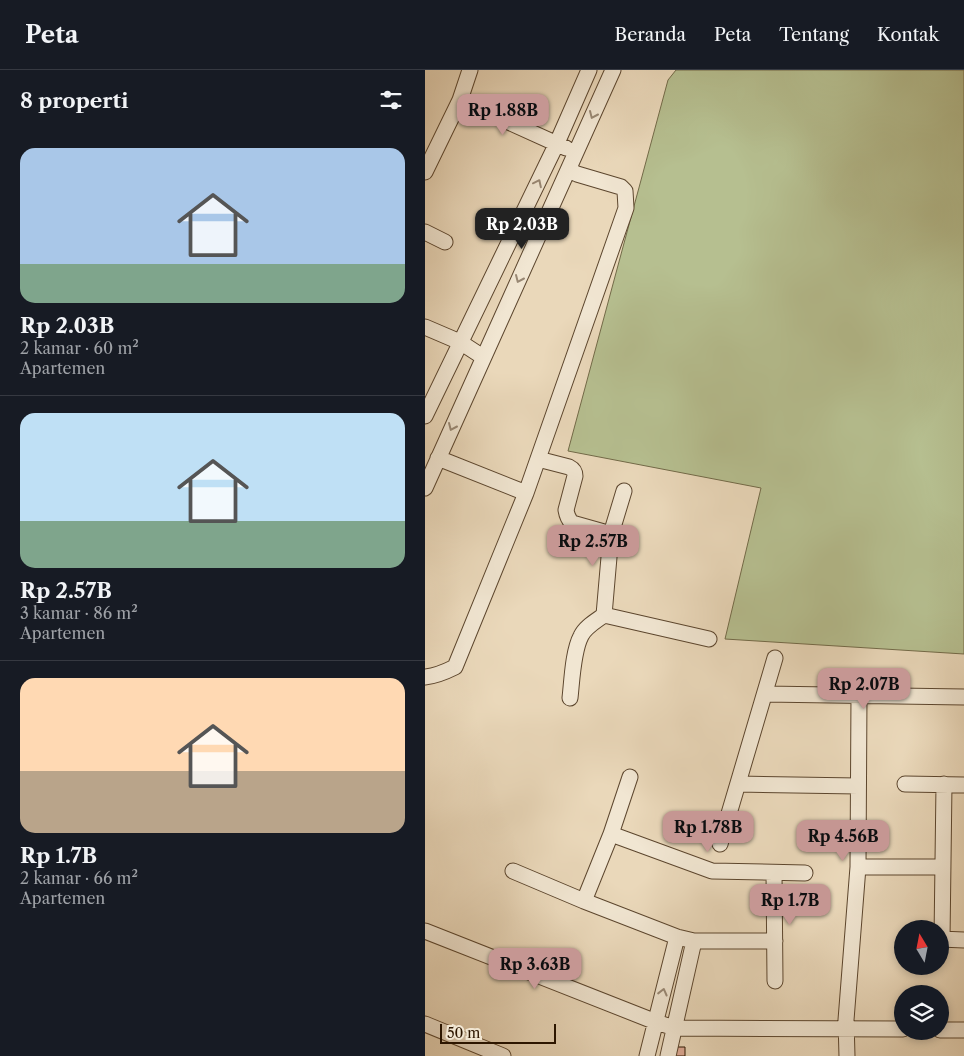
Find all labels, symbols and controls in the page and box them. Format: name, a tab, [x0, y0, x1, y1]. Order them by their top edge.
text: Peta	[25, 20, 79, 49]
text: Beranda	[615, 24, 686, 46]
text: Peta	[714, 24, 751, 46]
text: Tentang	[779, 24, 849, 46]
text: Kontak	[877, 24, 939, 46]
icon: filters	[377, 86, 405, 114]
text: 8 properti	[20, 88, 128, 113]
pin: Rp 1.88B	[451, 93, 555, 136]
text: Rp 1.88B	[468, 100, 538, 120]
one-way arrow	[589, 110, 600, 119]
one-way arrow	[532, 179, 542, 188]
icon: home	[168, 180, 258, 270]
pin: Rp 2.03B	[470, 208, 574, 250]
text: Rp 2.03B	[486, 214, 558, 234]
one-way arrow	[515, 274, 525, 283]
text: Rp 2.03B	[20, 313, 114, 338]
text: 2 kamar · 60 m²	[20, 338, 139, 358]
text: Apartemen	[20, 358, 105, 378]
one-way arrow	[448, 422, 458, 431]
icon: home	[168, 446, 258, 536]
pin: Rp 2.57B	[541, 524, 645, 567]
text: Rp 2.57B	[558, 531, 628, 551]
text: Rp 2.57B	[20, 578, 112, 603]
text: 3 kamar · 86 m²	[20, 603, 138, 623]
text: Apartemen	[20, 623, 105, 643]
pin: Rp 2.07B	[812, 668, 916, 710]
text: Rp 2.07B	[828, 674, 900, 694]
icon: home	[168, 711, 258, 801]
pin: Rp 1.78B	[656, 810, 760, 853]
text: Rp 1.78B	[674, 817, 742, 837]
pin: Rp 4.56B	[791, 820, 895, 862]
text: Rp 4.56B	[807, 826, 879, 846]
text: Rp 1.7B	[20, 843, 97, 868]
text: 2 kamar · 66 m²	[20, 868, 138, 888]
pin: Rp 1.7B	[744, 884, 836, 926]
text: Apartemen	[20, 888, 105, 908]
text: Rp 1.7B	[761, 890, 819, 910]
north arrow	[894, 920, 949, 975]
map controls	[894, 920, 949, 1040]
pin: Rp 3.63B	[483, 948, 587, 990]
text: Rp 3.63B	[499, 954, 571, 974]
button: layers	[894, 985, 949, 1040]
one-way arrow	[658, 988, 668, 996]
scale bar	[440, 1021, 556, 1044]
text: 50 m	[447, 1024, 480, 1042]

